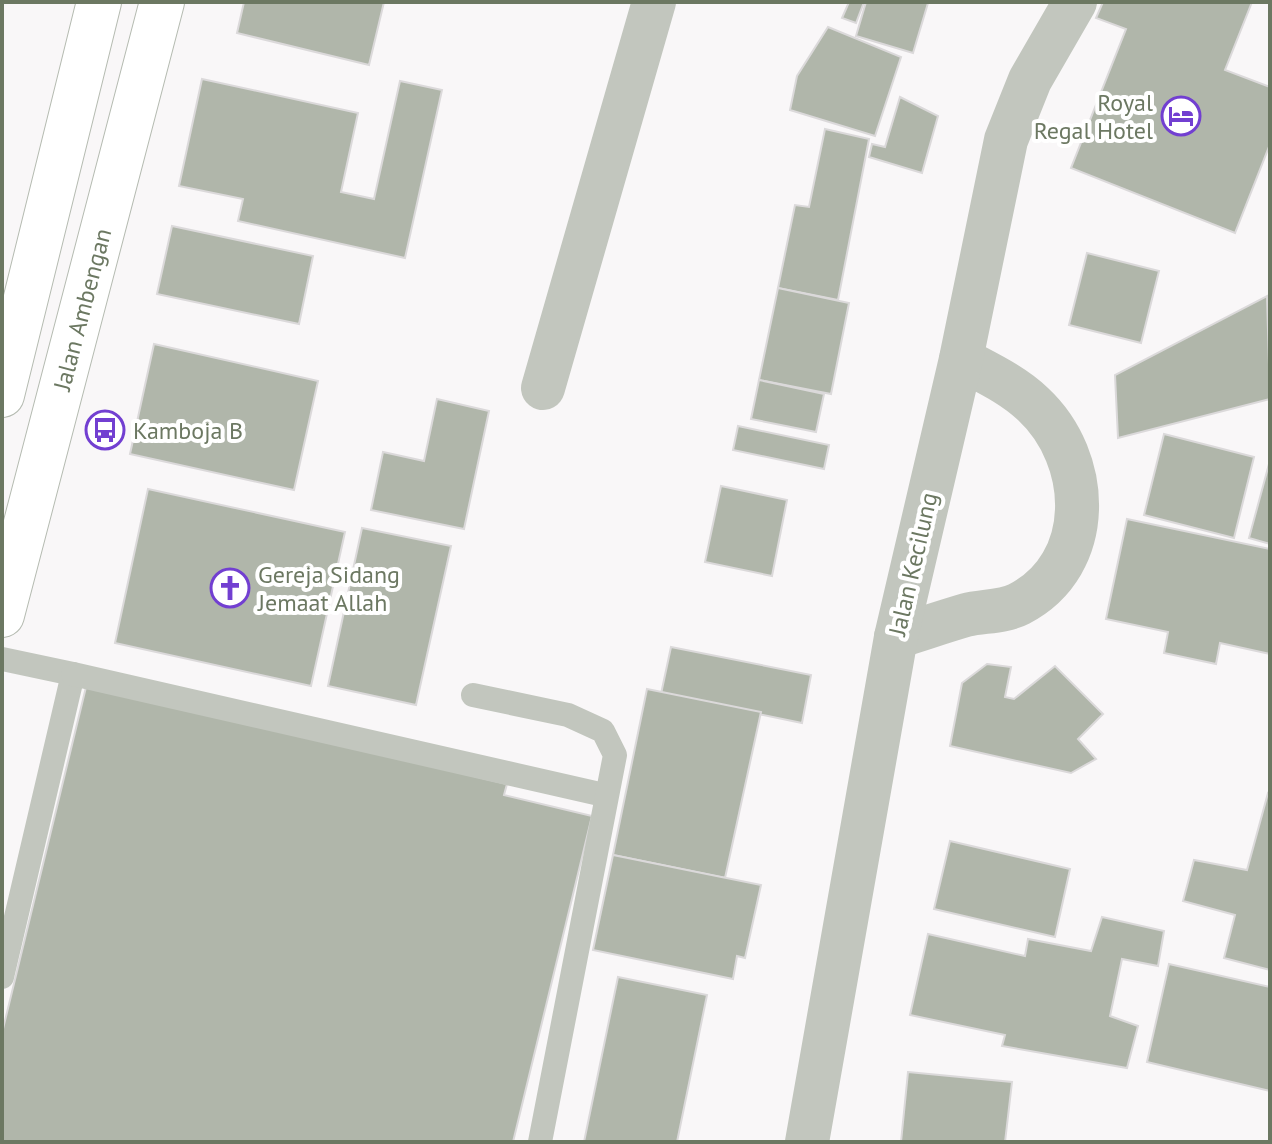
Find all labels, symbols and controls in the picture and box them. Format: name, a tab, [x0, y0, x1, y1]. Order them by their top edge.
place label: Royal Regal Hotel	[1034, 87, 1153, 146]
hotel icon: Royal Regal Hotel	[1160, 95, 1202, 137]
street label: Jalan Ambengan	[46, 225, 118, 395]
bus stop icon: Kamboja B	[84, 409, 126, 451]
place label: Kamboja B	[133, 415, 243, 446]
street label: Jalan Kecilung	[881, 489, 945, 640]
place label: Gereja Sidang Jemaat Allah	[257, 559, 400, 618]
church icon: Gereja Sidang Jemaat Allah	[209, 567, 251, 609]

